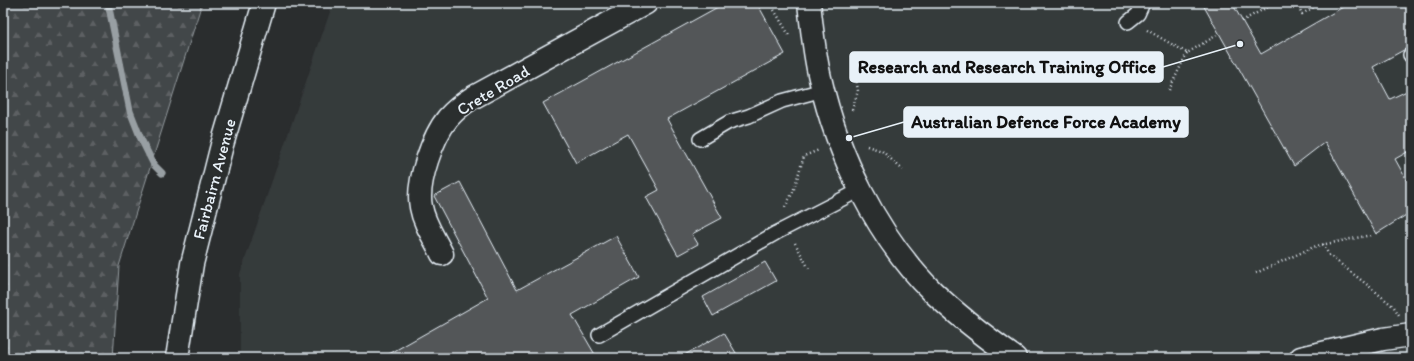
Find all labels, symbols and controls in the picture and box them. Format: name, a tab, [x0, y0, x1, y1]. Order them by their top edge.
callout: Research and Research Training Office	[850, 52, 1163, 82]
text: Research and Research Training Office	[858, 56, 1157, 78]
street label: Crete Road	[453, 60, 534, 119]
callout: Australian Defence Force Academy	[904, 107, 1188, 137]
text: Australian Defence Force Academy	[910, 111, 1181, 133]
street label: Fairbairn Avenue	[188, 116, 240, 242]

